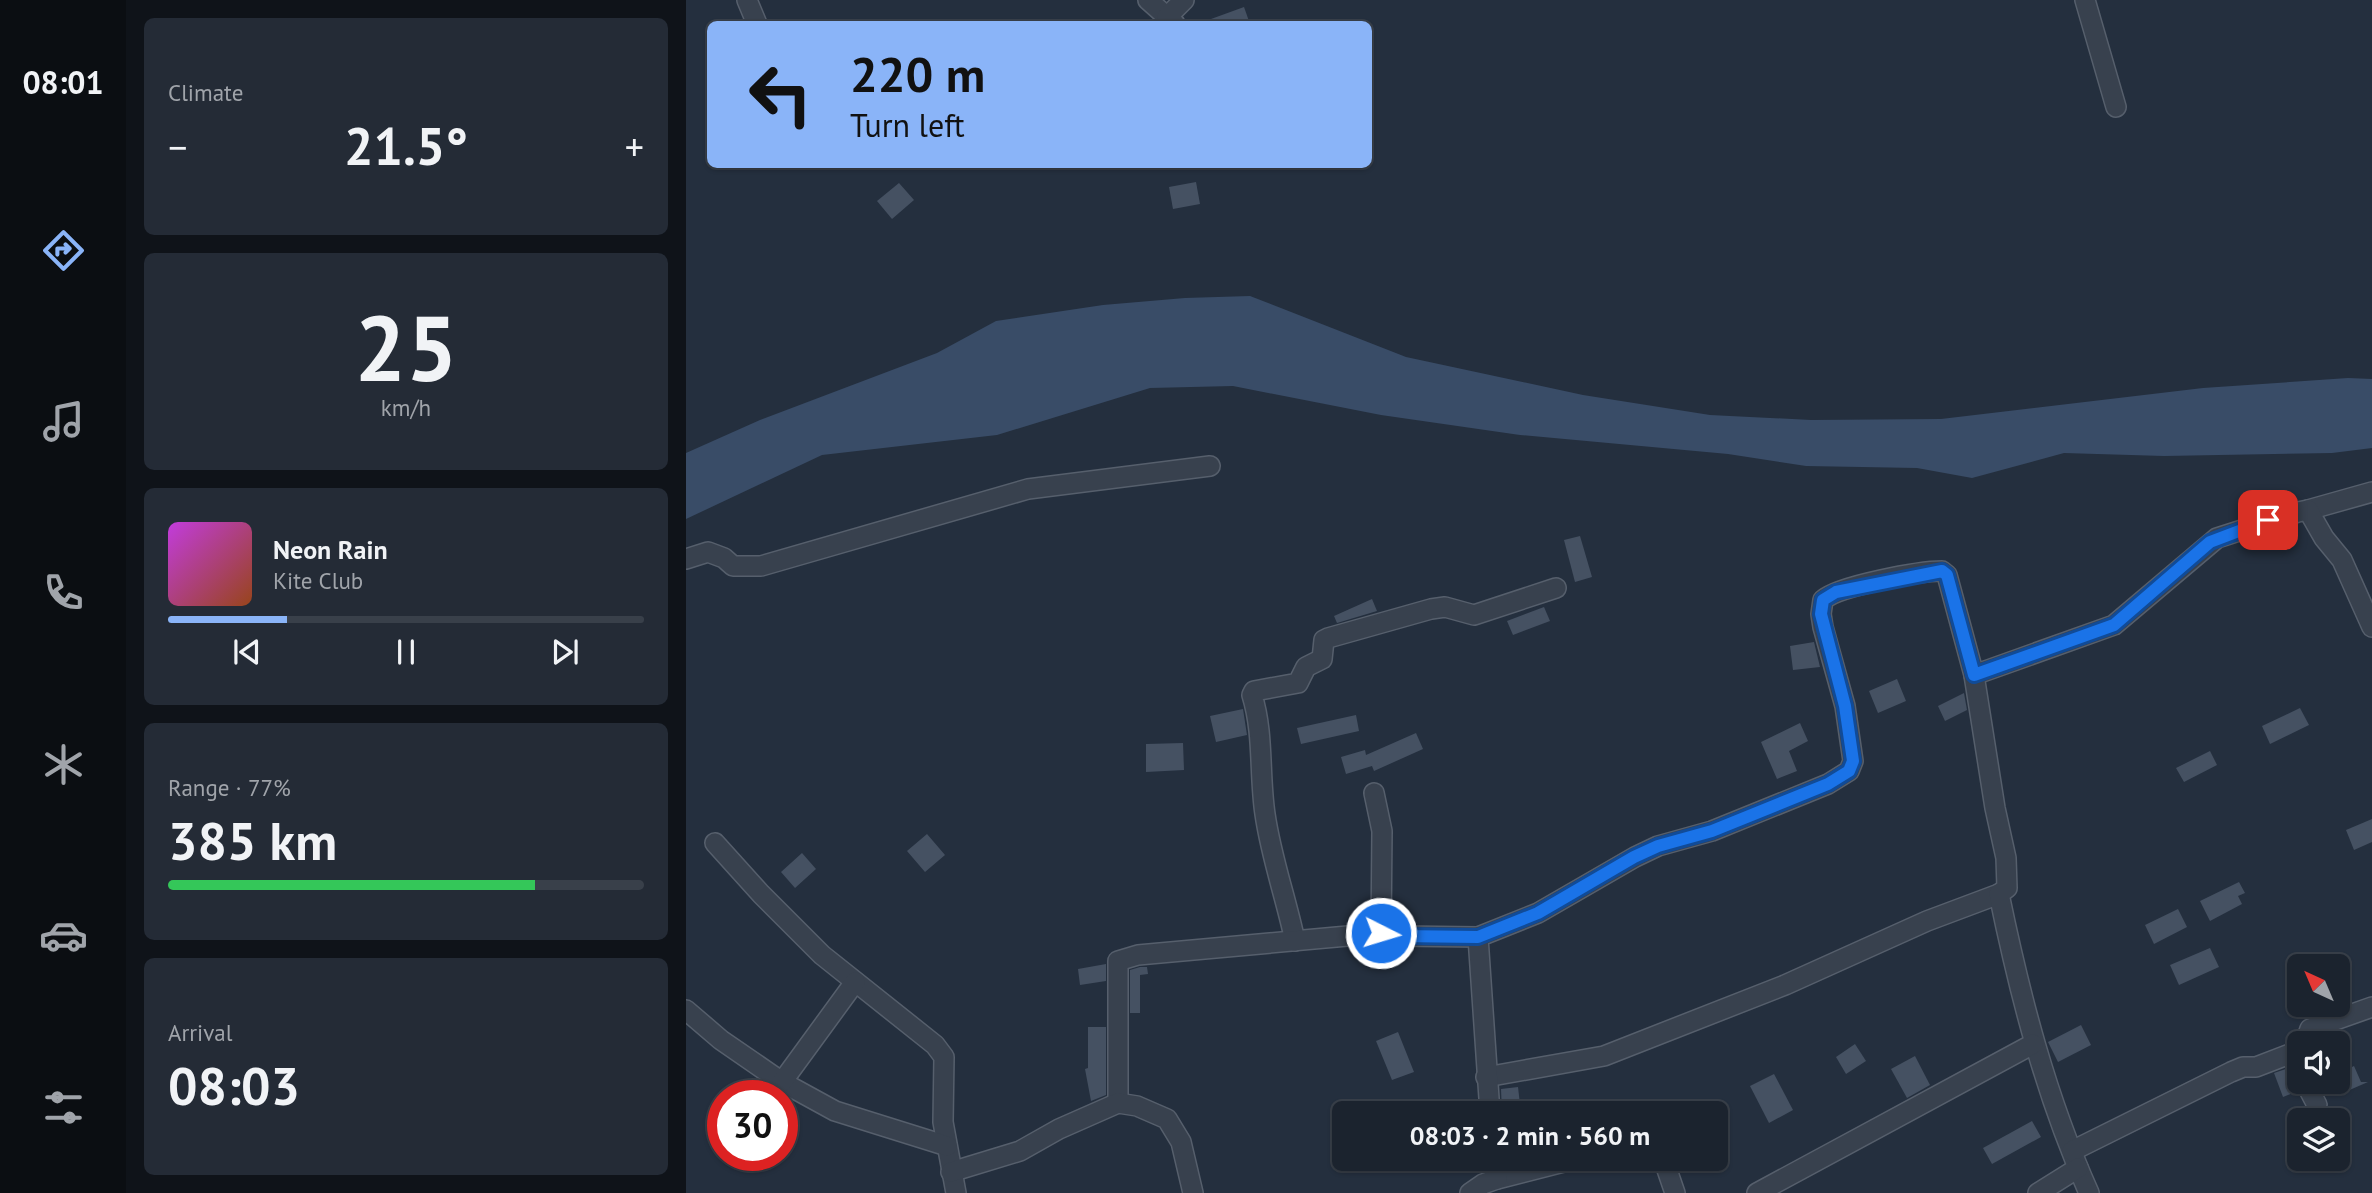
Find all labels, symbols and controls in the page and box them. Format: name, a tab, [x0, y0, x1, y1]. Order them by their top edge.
text: 220 m	[850, 42, 985, 106]
icon: left	[735, 49, 826, 140]
text: 08:01	[22, 61, 104, 103]
text: Climate	[168, 78, 243, 107]
text: Turn left	[850, 104, 965, 146]
text: 21.5°	[344, 112, 468, 179]
text: −	[168, 122, 187, 171]
text: +	[625, 122, 644, 171]
icon: directions	[39, 226, 88, 275]
text: 25	[354, 288, 458, 406]
text: km/h	[381, 393, 431, 422]
icon: music	[39, 397, 88, 446]
pin	[2238, 490, 2298, 550]
icon: arrive	[2249, 501, 2287, 539]
text: Neon Rain	[273, 533, 388, 566]
text: Kite Club	[273, 566, 363, 595]
icon: phone	[39, 568, 88, 617]
icon: previous	[228, 633, 266, 671]
icon: pause	[387, 633, 425, 671]
icon: next	[546, 633, 584, 671]
icon: climate	[39, 740, 88, 789]
text: Range · 77%	[168, 773, 291, 802]
text: 385 km	[168, 807, 337, 874]
position arrow	[1344, 896, 1418, 970]
icon: car	[39, 911, 88, 960]
north arrow	[2287, 954, 2350, 1017]
map controls	[2287, 954, 2350, 1171]
text: Arrival	[168, 1018, 232, 1047]
button: sound	[2287, 1031, 2350, 1094]
text: 08:03	[168, 1052, 300, 1119]
speed limit sign: 30	[707, 1080, 798, 1171]
icon: filters	[39, 1083, 88, 1132]
button: layers	[2287, 1108, 2350, 1171]
text: 08:03 · 2 min · 560 m	[1410, 1119, 1650, 1152]

